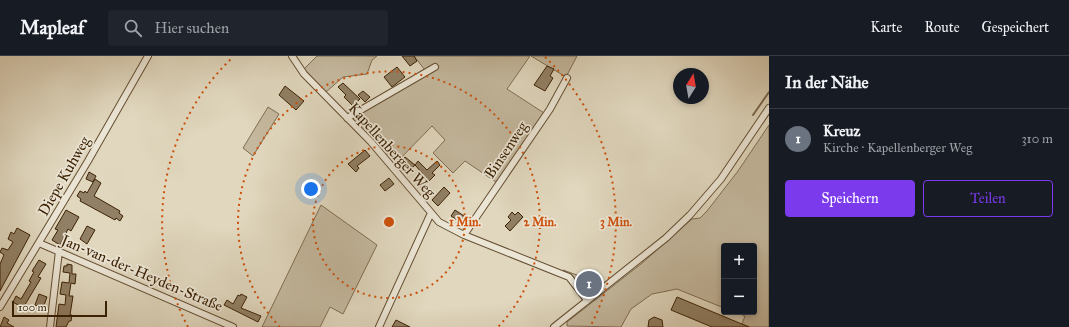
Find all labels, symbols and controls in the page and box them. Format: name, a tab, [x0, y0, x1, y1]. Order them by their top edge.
search box	[108, 10, 388, 46]
text: Mapleaf	[20, 16, 84, 39]
icon: search	[122, 17, 144, 39]
text: Hier suchen	[154, 19, 229, 37]
text: Karte	[870, 19, 902, 36]
text: Route	[924, 19, 960, 36]
text: Gespeichert	[982, 19, 1049, 36]
north arrow	[673, 68, 709, 104]
text: In der Nähe	[785, 72, 869, 93]
street label: Kapellenberger Weg	[345, 99, 440, 202]
street label: Binsenweg	[480, 117, 532, 182]
text: Kreuz	[823, 122, 860, 140]
text: 1	[795, 131, 801, 147]
text: 310 m	[1021, 131, 1053, 147]
street label: Diepe Kuhweg	[34, 132, 94, 219]
text: Kirche · Kapellenberger Weg	[823, 140, 972, 156]
your location	[301, 179, 321, 199]
button: Speichern	[785, 180, 915, 217]
button: Teilen	[923, 180, 1053, 217]
centre of rings	[382, 215, 396, 229]
text: 1 Min.	[449, 215, 481, 229]
text: 2 Min.	[523, 215, 557, 229]
text: 3 Min.	[600, 215, 633, 230]
street label: Jan-van-der-Heyden-Straße	[56, 230, 225, 316]
map controls	[721, 243, 757, 315]
button: +	[721, 243, 757, 279]
pin: 1	[576, 269, 602, 299]
button: −	[721, 279, 757, 315]
scale bar	[12, 299, 107, 318]
text: 100 m	[18, 301, 47, 314]

